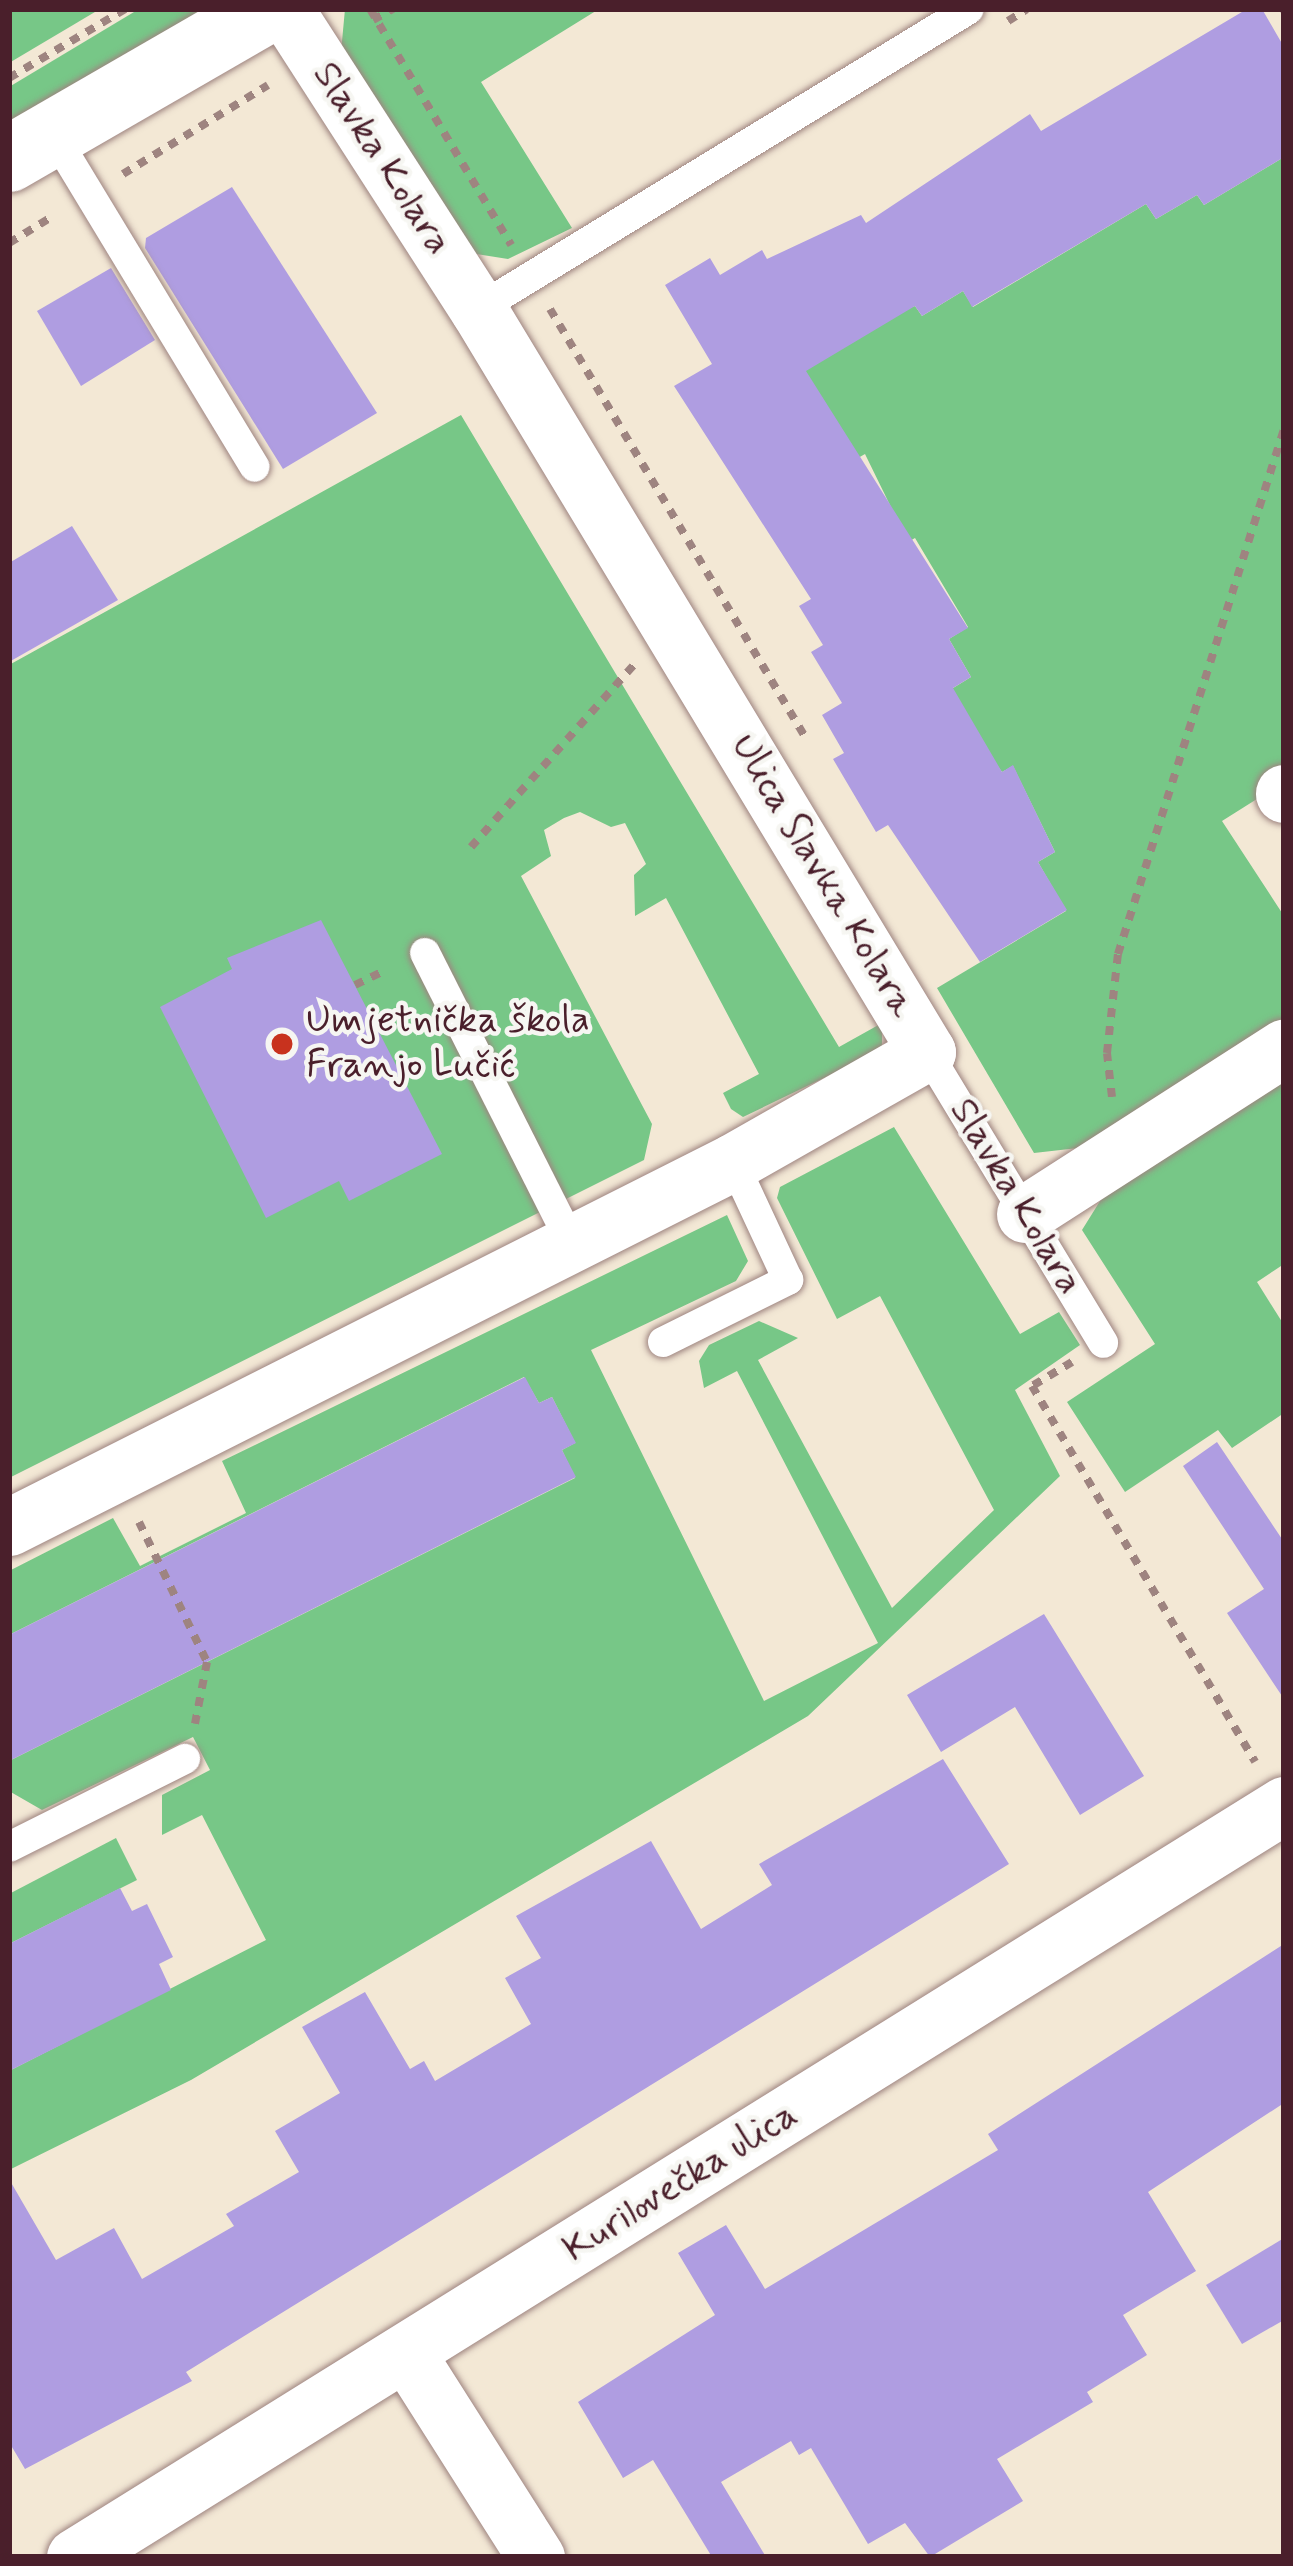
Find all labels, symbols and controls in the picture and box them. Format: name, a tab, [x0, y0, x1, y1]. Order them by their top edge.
street label: Slavka Kolara	[299, 50, 463, 268]
street label: Ulica Slavka Kolara	[718, 725, 926, 1027]
place label: Umjetnička škola Franjo Lučić	[306, 999, 590, 1090]
marker: Umjetnička škola Franjo Lučić	[269, 1031, 295, 1057]
street label: Slavka Kolara	[936, 1086, 1094, 1308]
street label: Kurilovečka ulica	[553, 2091, 809, 2275]

